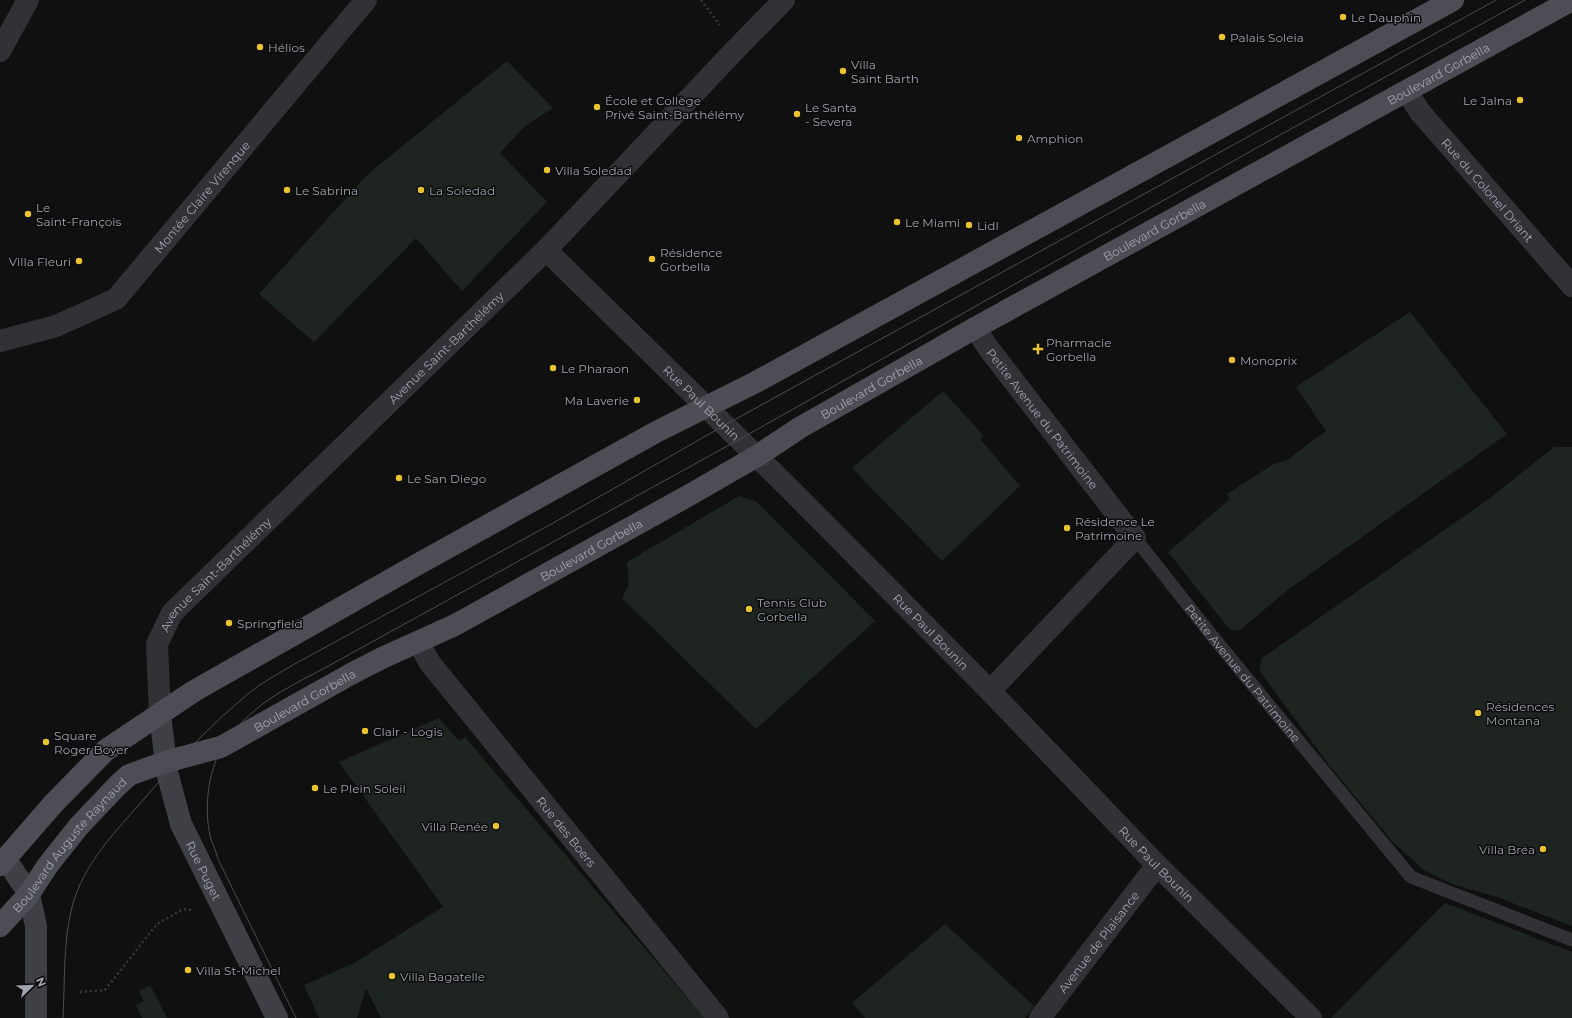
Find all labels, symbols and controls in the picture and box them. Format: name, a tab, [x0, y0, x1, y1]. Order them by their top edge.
place label: Le Dauphin	[1351, 10, 1421, 25]
marker: Le Dauphin	[1338, 12, 1348, 22]
place label: Palais Soleia	[1230, 30, 1304, 45]
marker: Palais Soleia	[1217, 32, 1227, 42]
street label: Boulevard Gorbella	[1384, 39, 1492, 108]
place label: Hélios	[268, 40, 305, 55]
marker: Hélios	[255, 42, 265, 52]
place label: Villa Saint Barth	[851, 57, 919, 86]
marker: Villa Saint Barth	[838, 66, 848, 76]
place label: École et Collège Privé Saint-Barthélémy	[605, 93, 744, 122]
place label: Le Jalna	[1463, 93, 1512, 108]
marker: Le Jalna	[1515, 95, 1525, 105]
place label: Le Santa - Severa	[805, 100, 857, 129]
marker: École et Collège Privé Saint-Barthélémy	[592, 102, 602, 112]
marker: Le Santa - Severa	[792, 109, 802, 119]
place label: Amphion	[1027, 131, 1083, 146]
marker: Amphion	[1014, 133, 1024, 143]
street label: Rue du Colonel Driant	[1439, 135, 1537, 245]
street label: Montée Claire Virenque	[150, 138, 253, 256]
place label: Villa Soledad	[555, 163, 632, 178]
marker: Villa Soledad	[542, 165, 552, 175]
place label: Le Sabrina	[295, 183, 358, 198]
place label: La Soledad	[429, 183, 495, 198]
marker: Le Sabrina	[282, 185, 292, 195]
marker: La Soledad	[416, 185, 426, 195]
street label: Boulevard Gorbella	[1100, 195, 1208, 264]
place label: Le Saint-François	[36, 200, 122, 229]
marker: Le Saint-François	[23, 209, 33, 219]
place label: Le Miami	[905, 215, 960, 230]
marker: Le Miami	[892, 217, 902, 227]
place label: Lidl	[977, 218, 999, 233]
marker: Lidl	[964, 220, 974, 230]
place label: Résidence Gorbella	[660, 245, 722, 274]
place label: Villa Fleuri	[9, 254, 71, 269]
marker: Résidence Gorbella	[647, 254, 657, 264]
marker: Villa Fleuri	[74, 256, 84, 266]
street label: Avenue Saint-Barthélémy	[385, 288, 507, 407]
place label: Pharmacie Gorbella	[1046, 335, 1111, 364]
marker: Pharmacie Gorbella	[1033, 344, 1043, 354]
street label: Petite Avenue du Patrimoine	[984, 345, 1102, 492]
street label: Boulevard Gorbella	[818, 352, 925, 422]
place label: Monoprix	[1240, 353, 1298, 368]
marker: Monoprix	[1227, 355, 1237, 365]
place label: Le Pharaon	[561, 361, 629, 376]
street label: Rue Paul Bounin	[660, 362, 743, 443]
marker: Le Pharaon	[548, 363, 558, 373]
place label: Ma Laverie	[565, 393, 629, 408]
marker: Ma Laverie	[632, 395, 642, 405]
place label: Le San Diego	[407, 471, 486, 486]
marker: Le San Diego	[394, 473, 404, 483]
street label: Avenue Saint-Barthélémy	[157, 513, 274, 634]
place label: Résidence Le Patrimoine	[1075, 514, 1155, 543]
street label: Boulevard Gorbella	[537, 515, 645, 584]
marker: Résidence Le Patrimoine	[1062, 523, 1072, 533]
street label: Rue Paul Bounin	[890, 590, 972, 673]
place label: Tennis Club Gorbella	[757, 595, 827, 624]
street label: Petite Avenue du Patrimoine	[1182, 601, 1304, 745]
marker: Tennis Club Gorbella	[744, 604, 754, 614]
place label: Springfield	[237, 616, 303, 631]
marker: Springfield	[224, 618, 234, 628]
street label: Boulevard Gorbella	[251, 666, 358, 735]
place label: Résidences Montana	[1486, 699, 1554, 728]
marker: Résidences Montana	[1473, 708, 1483, 718]
place label: Clair - Logis	[373, 724, 443, 739]
marker: Clair - Logis	[360, 726, 370, 736]
place label: Square Roger Boyer	[54, 728, 129, 757]
marker: Square Roger Boyer	[41, 737, 51, 747]
street label: Boulevard Auguste Raynaud	[9, 774, 129, 915]
place label: Le Plein Soleil	[323, 781, 406, 796]
marker: Le Plein Soleil	[310, 783, 320, 793]
street label: Rue des Boers	[534, 793, 600, 870]
place label: Villa Renée	[421, 819, 488, 834]
marker: Villa Renée	[491, 821, 501, 831]
street label: Rue Paul Bounin	[1116, 823, 1198, 905]
street label: Rue Puget	[183, 838, 225, 903]
place label: Villa Bréa	[1479, 842, 1535, 857]
marker: Villa Bréa	[1538, 844, 1548, 854]
street label: Avenue de Plaisance	[1055, 888, 1142, 996]
place label: Villa St-Michel	[196, 963, 281, 978]
marker: Villa St-Michel	[183, 965, 193, 975]
north arrow	[12, 966, 52, 1006]
place label: Villa Bagatelle	[400, 969, 485, 984]
marker: Villa Bagatelle	[387, 971, 397, 981]
text: N	[33, 975, 49, 989]

